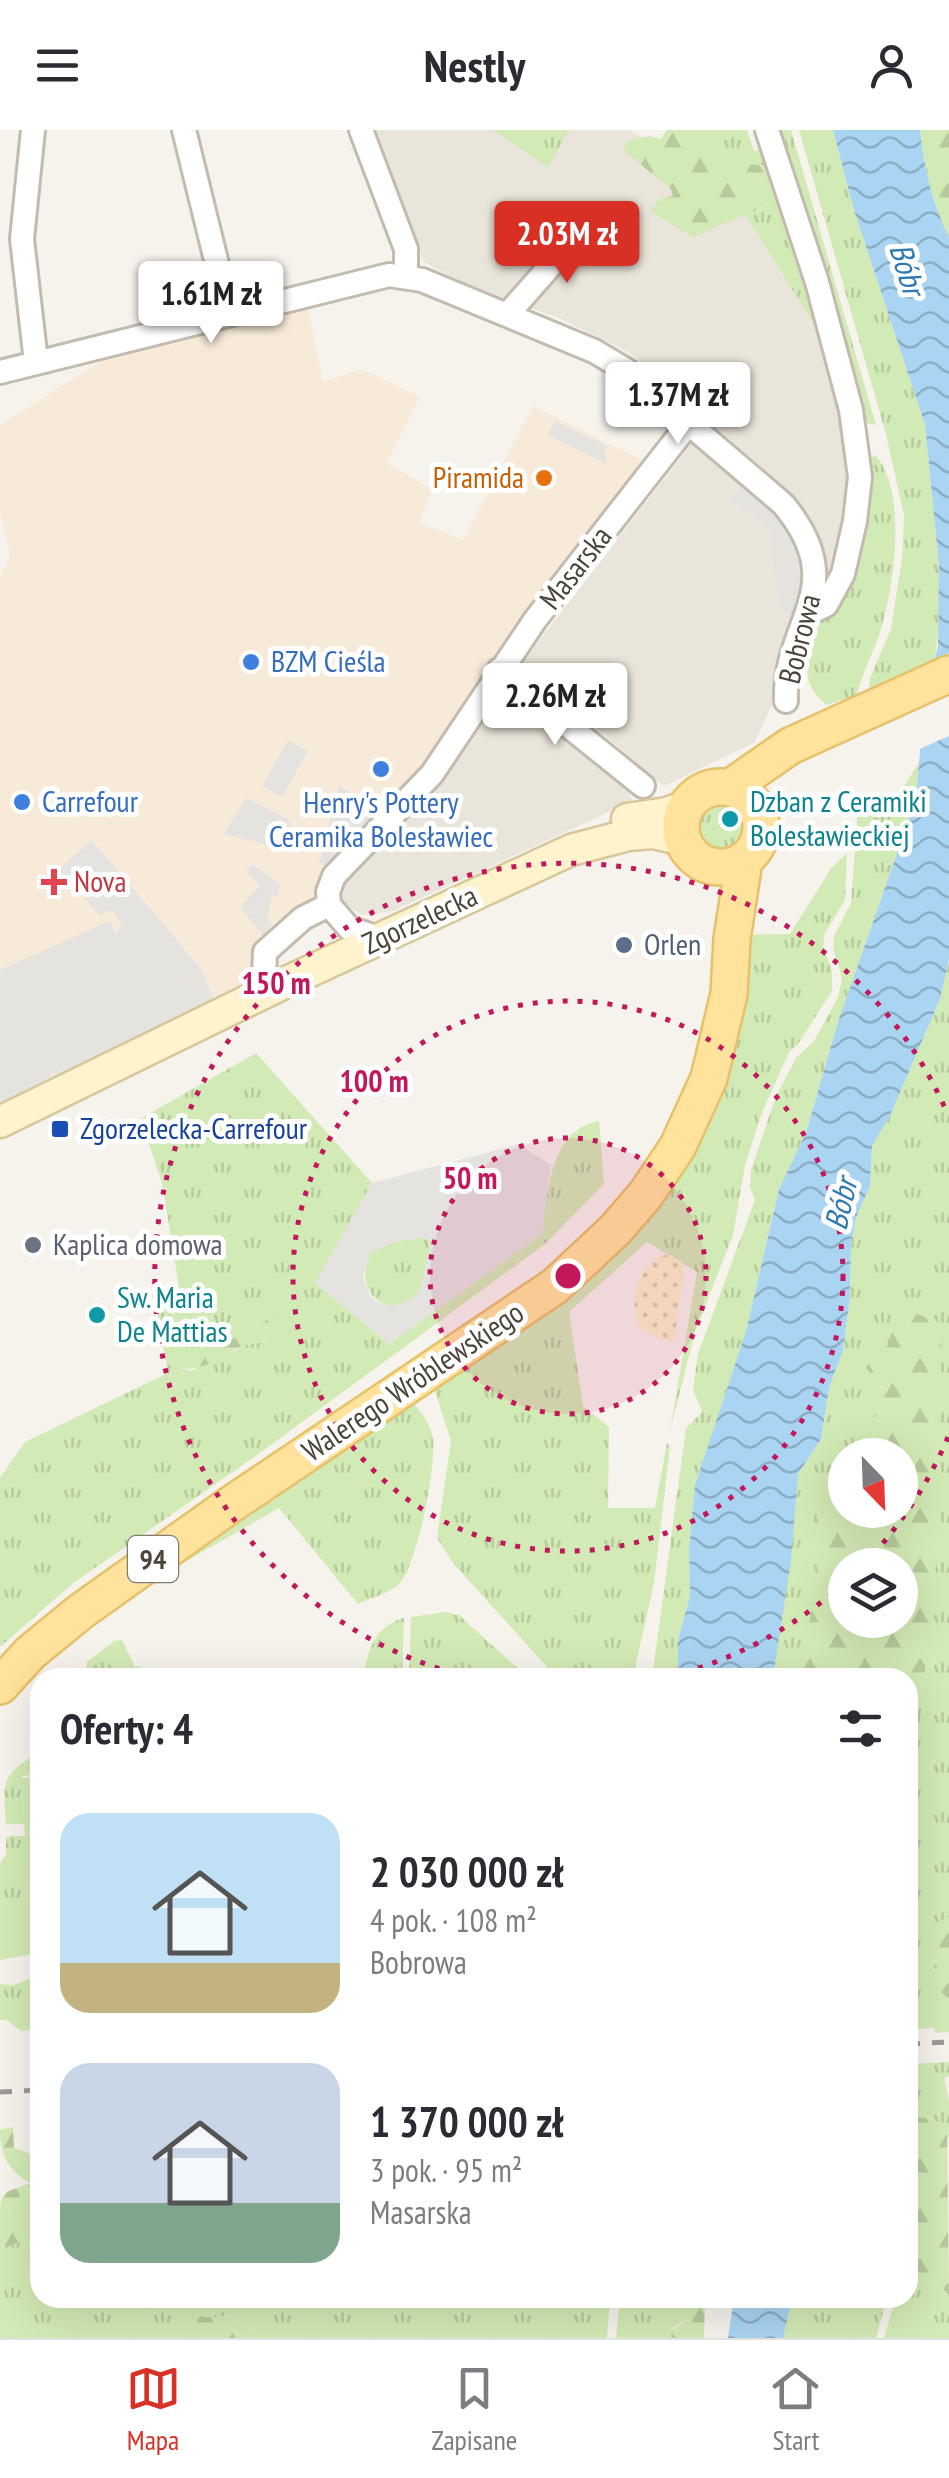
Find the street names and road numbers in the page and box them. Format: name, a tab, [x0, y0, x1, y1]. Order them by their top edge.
street label: Masarska	[530, 518, 620, 617]
street label: Bobrowa	[769, 590, 828, 687]
street label: Zgorzelecka	[356, 875, 483, 962]
street label: Walerego Wróblewskiego	[294, 1292, 531, 1469]
road number: 94	[128, 1536, 178, 1582]

